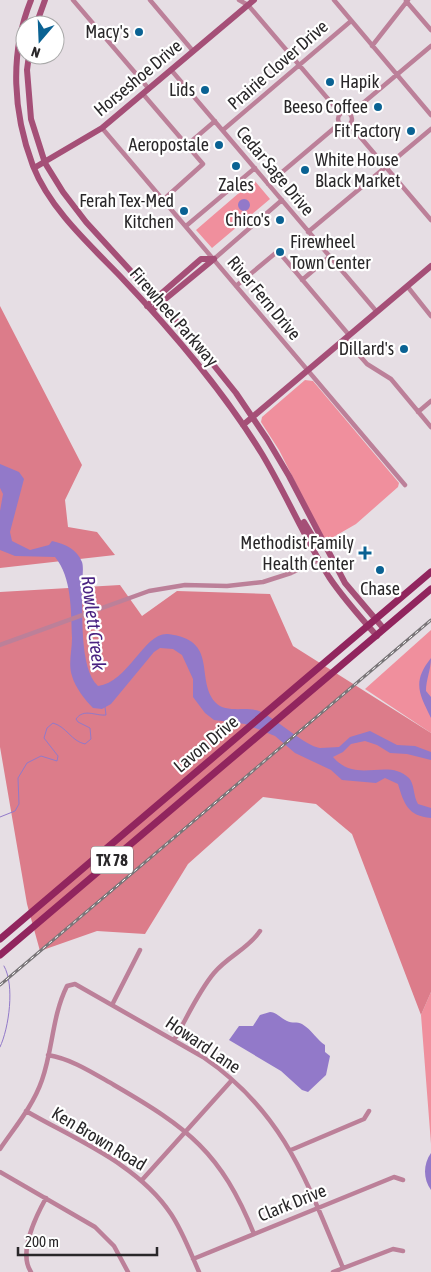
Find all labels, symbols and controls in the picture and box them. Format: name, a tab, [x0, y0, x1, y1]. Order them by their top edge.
north arrow	[15, 15, 65, 65]
street label: Prairie Clover Drive	[223, 16, 332, 114]
place label: Macy's	[85, 21, 129, 42]
marker: Macy's	[133, 26, 145, 38]
street label: Horseshoe Drive	[90, 35, 186, 120]
text: N	[29, 43, 42, 61]
place label: Hapik	[340, 71, 379, 92]
marker: Hapik	[324, 76, 336, 88]
place label: Lids	[169, 79, 195, 100]
marker: Lids	[199, 84, 211, 96]
place label: Beeso Coffee	[283, 96, 368, 117]
marker: Beeso Coffee	[372, 101, 384, 113]
place label: Fit Factory	[334, 120, 401, 141]
street label: Cedar Sage Drive	[232, 122, 319, 219]
marker: Fit Factory	[405, 125, 417, 137]
place label: Aeropostale	[129, 134, 209, 155]
marker: Aeropostale	[213, 139, 225, 151]
place label: White House Black Market	[315, 149, 400, 191]
marker: Zales	[230, 160, 242, 172]
marker: White House Black Market	[299, 164, 311, 176]
place label: Zales	[218, 174, 254, 195]
place label: Ferah Tex-Med Kitchen	[79, 190, 174, 232]
marker: Ferah Tex-Med Kitchen	[178, 205, 190, 217]
place label: Chico's	[225, 209, 270, 230]
marker: Chico's	[274, 214, 286, 226]
place label: Firewheel Town Center	[290, 231, 371, 273]
marker: Firewheel Town Center	[274, 246, 286, 258]
street label: River Fern Drive	[223, 252, 305, 344]
street label: Firewheel Parkway	[126, 263, 223, 370]
place label: Dillard's	[339, 338, 394, 359]
marker: Dillard's	[398, 343, 410, 355]
place label: Methodist Family Health Center	[240, 532, 355, 574]
marker: Methodist Family Health Center	[358, 546, 372, 560]
marker: Chase	[374, 564, 386, 576]
water label: Rowlett Creek	[77, 574, 111, 672]
place label: Chase	[360, 578, 400, 599]
street label: Lavon Drive	[169, 711, 242, 776]
road number: TX 78	[91, 846, 133, 874]
street label: Howard Lane	[162, 1012, 245, 1077]
street label: Ken Brown Road	[48, 1102, 150, 1175]
street label: Clark Drive	[255, 1179, 329, 1226]
scale bar	[18, 1224, 156, 1256]
text: 200 m	[25, 1233, 59, 1250]

